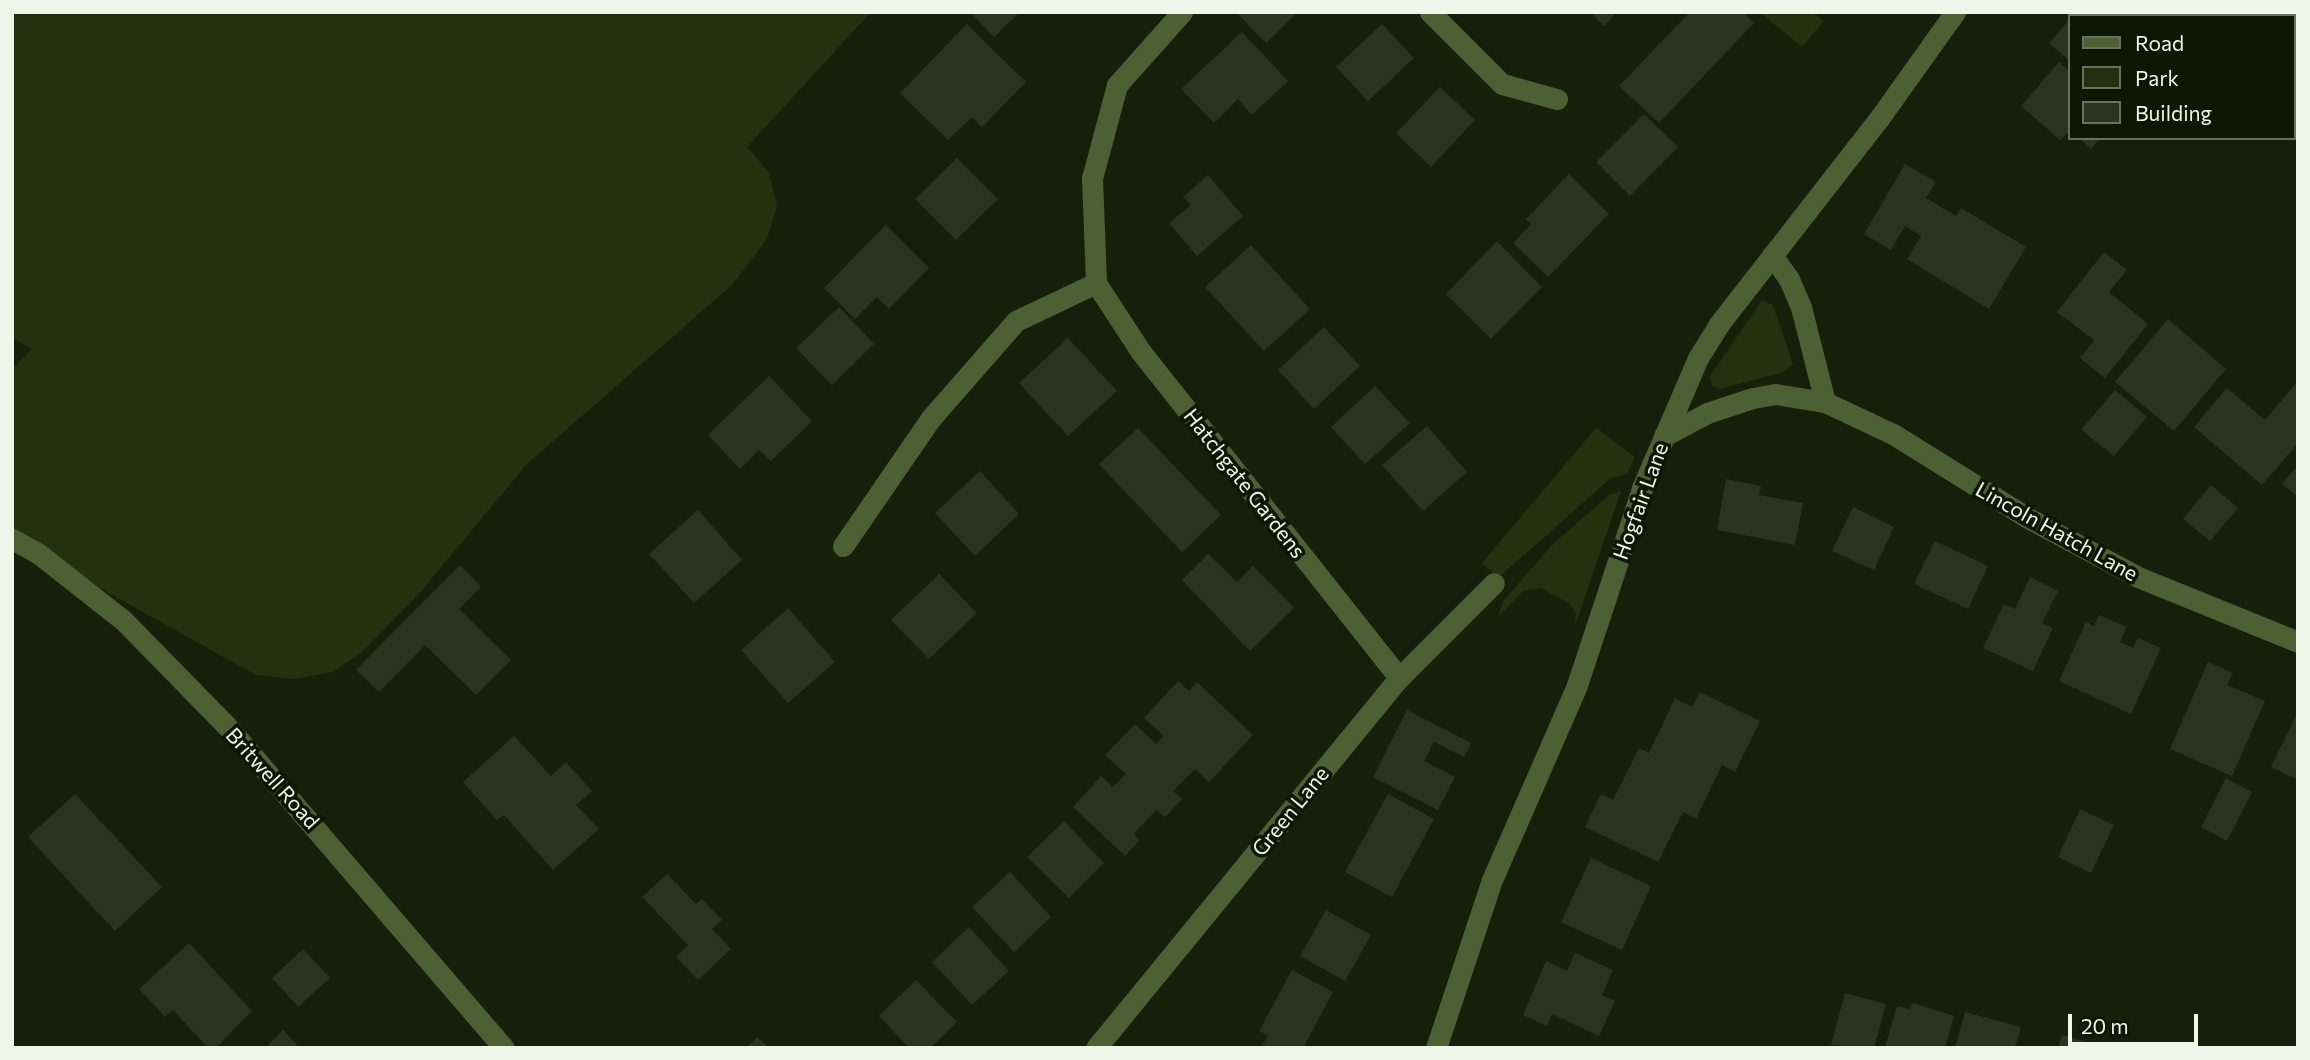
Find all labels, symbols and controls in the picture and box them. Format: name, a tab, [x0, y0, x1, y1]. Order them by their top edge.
legend	[2068, 14, 2296, 140]
text: Road	[2135, 30, 2184, 55]
text: Park	[2135, 65, 2179, 90]
text: Building	[2135, 100, 2212, 125]
street label: Hatchgate Gardens	[1179, 403, 1311, 563]
street label: Hogfair Lane	[1607, 439, 1673, 563]
street label: Lincoln Hatch Lane	[1972, 476, 2142, 586]
street label: Britwell Road	[221, 722, 325, 834]
street label: Green Lane	[1246, 761, 1334, 861]
scale bar	[2072, 1000, 2202, 1044]
text: 20 m	[2081, 1013, 2129, 1038]

